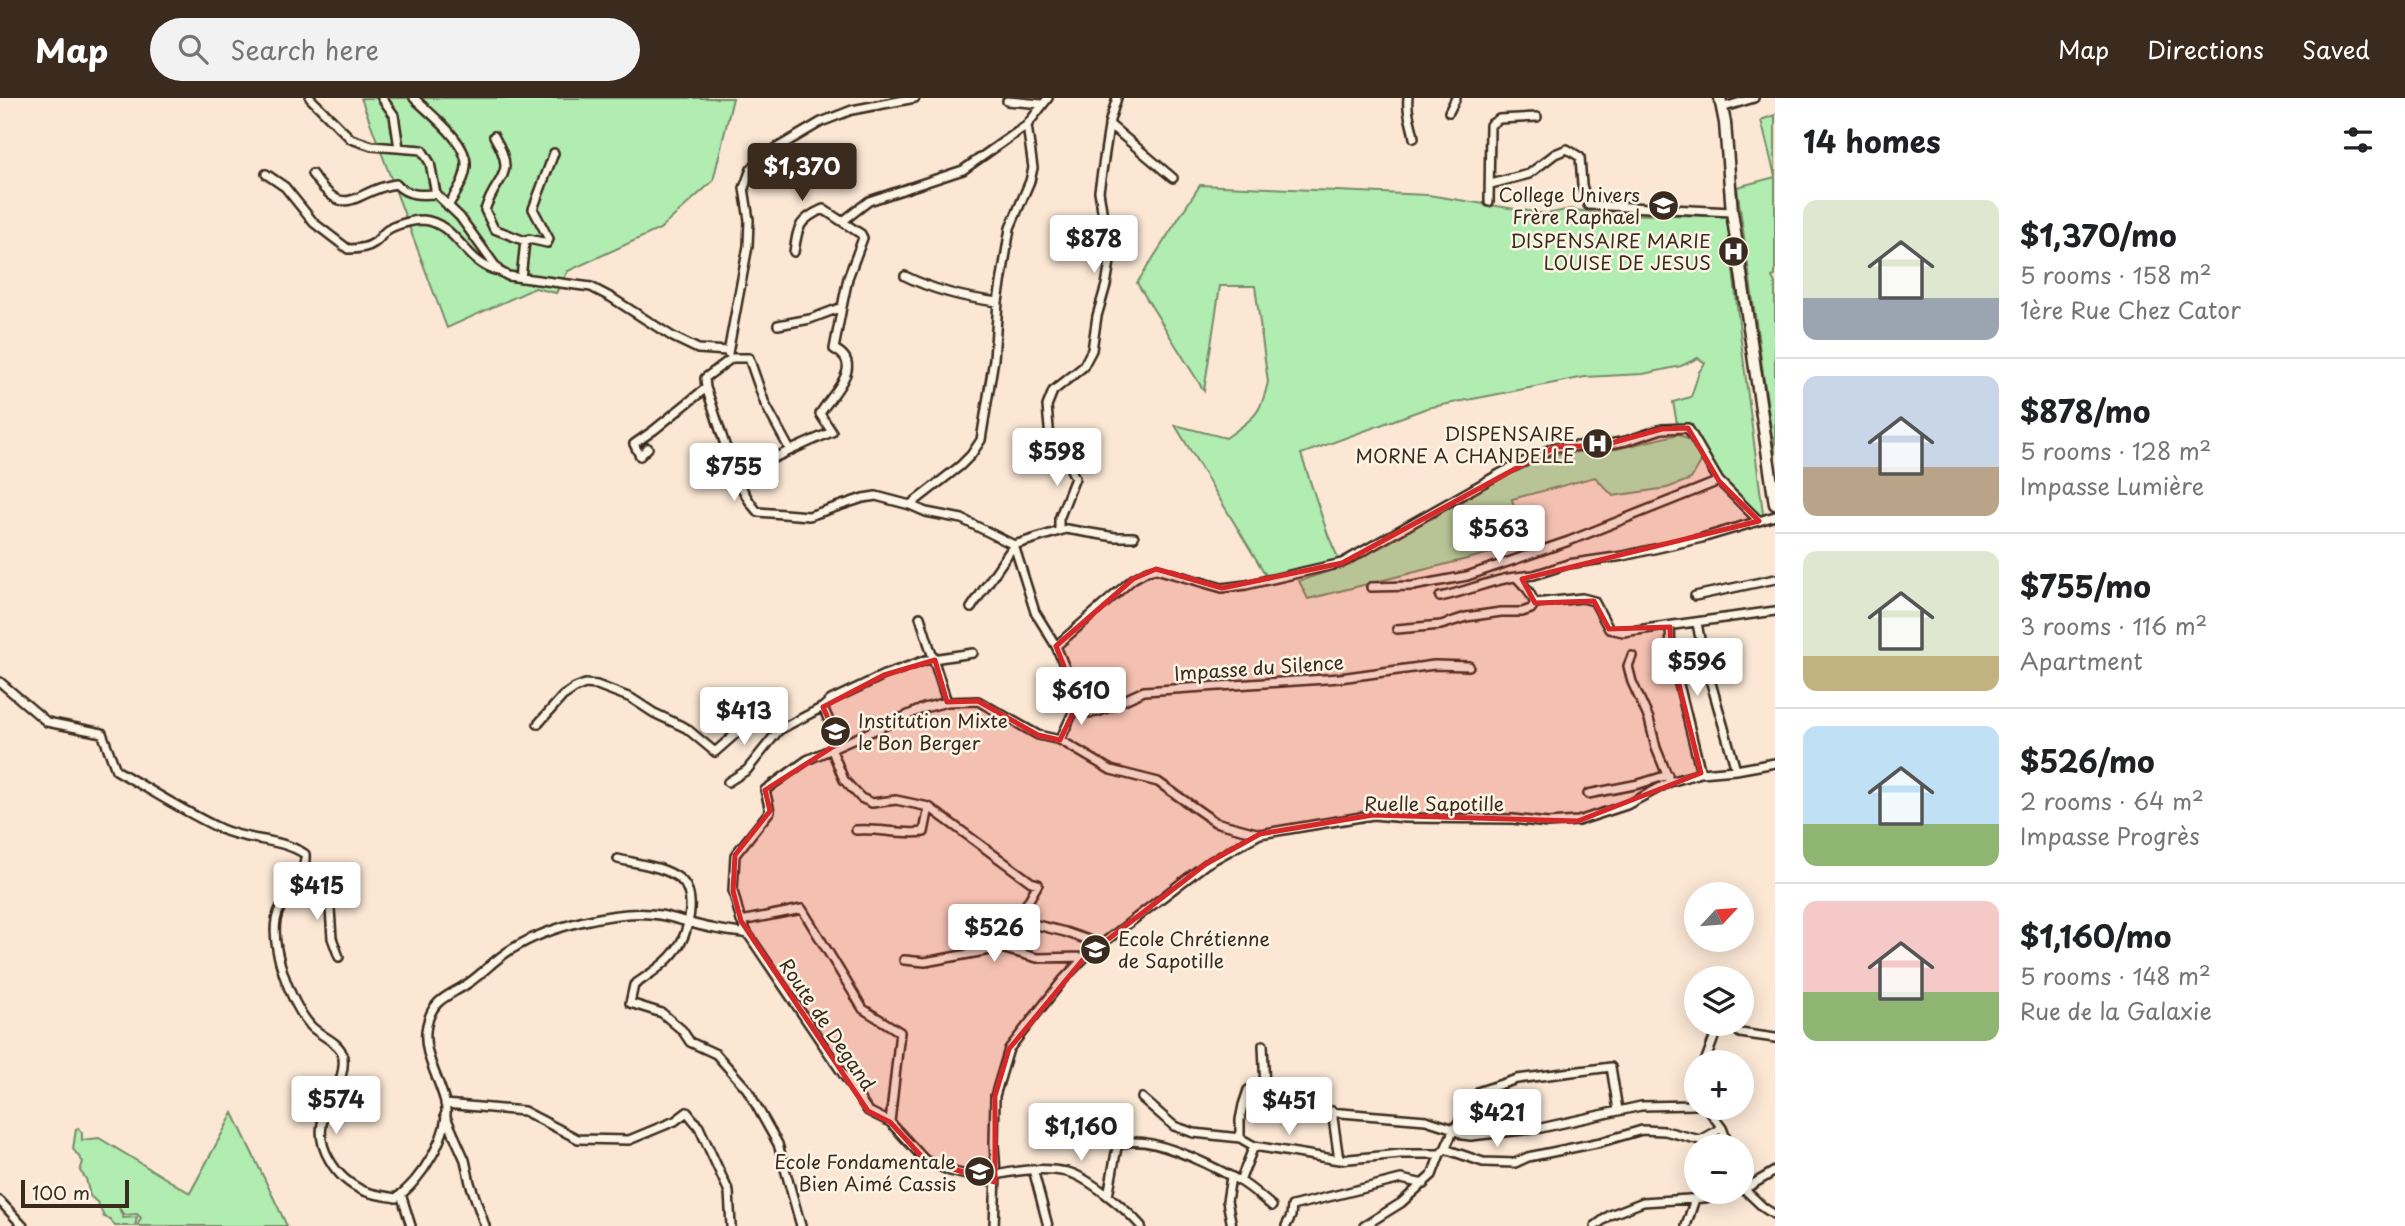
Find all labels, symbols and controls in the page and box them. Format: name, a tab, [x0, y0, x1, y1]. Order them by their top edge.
search box	[150, 18, 640, 81]
text: Map	[35, 24, 108, 74]
icon: search	[174, 30, 212, 68]
text: Search here	[230, 30, 379, 69]
text: Map	[2058, 31, 2109, 67]
text: Directions	[2147, 31, 2264, 67]
text: Saved	[2302, 31, 2370, 67]
text: 14 homes	[1803, 118, 1941, 163]
icon: filters	[2339, 121, 2377, 159]
pin: $1,370	[745, 144, 859, 203]
text: $1,370	[764, 148, 840, 183]
place label: College Univers Frère Raphael	[1498, 180, 1640, 230]
school or university icon: College Univers Frère Raphael	[1646, 188, 1680, 222]
text: $1,370/mo	[2020, 212, 2177, 257]
pin: $878	[1053, 216, 1135, 275]
text: $878	[1066, 220, 1122, 255]
place label: DISPENSAIRE MARIE LOUISE DE JESUS	[1510, 226, 1711, 276]
icon: home	[1859, 228, 1943, 312]
hospital icon: DISPENSAIRE MARIE LOUISE DE JESUS	[1717, 234, 1751, 268]
text: 5 rooms · 158 m²	[2020, 257, 2212, 292]
text: 1ère Rue Chez Cator	[2020, 292, 2241, 327]
text: $878/mo	[2020, 388, 2150, 433]
icon: home	[1859, 404, 1943, 488]
place label: DISPENSAIRE MORNE A CHANDELLE	[1355, 419, 1575, 469]
hospital icon: DISPENSAIRE MORNE A CHANDELLE	[1581, 427, 1615, 461]
pin: $598	[1016, 428, 1098, 488]
text: $598	[1028, 433, 1086, 468]
text: 5 rooms · 128 m²	[2020, 433, 2211, 468]
pin: $755	[693, 444, 775, 503]
text: $755	[706, 448, 762, 483]
text: Impasse Lumière	[2020, 468, 2204, 503]
pin: $563	[1458, 505, 1540, 565]
text: $563	[1469, 510, 1529, 545]
text: $755/mo	[2020, 563, 2151, 608]
icon: home	[1859, 579, 1943, 663]
text: 3 rooms · 116 m²	[2020, 608, 2207, 643]
pin: $596	[1656, 638, 1738, 698]
text: $596	[1668, 643, 1726, 678]
text: Apartment	[2020, 643, 2143, 678]
street label: Impasse du Silence	[1173, 647, 1345, 687]
pin: $610	[1040, 668, 1122, 727]
text: $610	[1052, 672, 1110, 707]
pin: $413	[703, 688, 785, 747]
text: $413	[716, 692, 772, 727]
place label: Institution Mixte le Bon Berger	[858, 706, 1008, 756]
school or university icon: Institution Mixte le Bon Berger	[818, 714, 852, 748]
text: $526/mo	[2020, 738, 2155, 783]
icon: home	[1859, 754, 1943, 838]
text: 2 rooms · 64 m²	[2020, 783, 2204, 818]
street label: Ruelle Sapotille	[1364, 789, 1504, 817]
text: Impasse Progrès	[2020, 818, 2200, 853]
pin: $415	[276, 862, 358, 922]
text: $415	[290, 867, 345, 902]
north arrow	[1684, 882, 1754, 952]
map controls	[1684, 882, 1754, 1204]
pin: $526	[953, 904, 1035, 964]
text: $526	[964, 909, 1024, 944]
text: $1,160/mo	[2020, 913, 2171, 958]
place label: Ecole Chrétienne de Sapotille	[1118, 924, 1270, 974]
icon: home	[1859, 929, 1943, 1013]
school or university icon: Ecole Chrétienne de Sapotille	[1078, 932, 1112, 966]
street label: Route de Degand	[773, 952, 883, 1096]
text: 5 rooms · 148 m²	[2020, 958, 2211, 993]
button: layers	[1684, 966, 1754, 1036]
text: Rue de la Galaxie	[2020, 993, 2212, 1028]
button: +	[1684, 1050, 1754, 1120]
pin: $574	[295, 1076, 377, 1136]
pin: $451	[1248, 1077, 1330, 1137]
text: $574	[307, 1081, 365, 1116]
text: $451	[1262, 1082, 1316, 1117]
pin: $421	[1456, 1090, 1538, 1149]
text: $421	[1469, 1094, 1525, 1129]
pin: $1,160	[1024, 1104, 1138, 1163]
text: $1,160	[1045, 1108, 1117, 1143]
button: −	[1684, 1134, 1754, 1204]
place label: Ecole Fondamentale Bien Aimé Cassis	[774, 1147, 956, 1197]
school or university icon: Ecole Fondamentale Bien Aimé Cassis	[962, 1155, 996, 1189]
scale bar	[21, 1177, 130, 1209]
text: 100 m	[32, 1178, 90, 1206]

